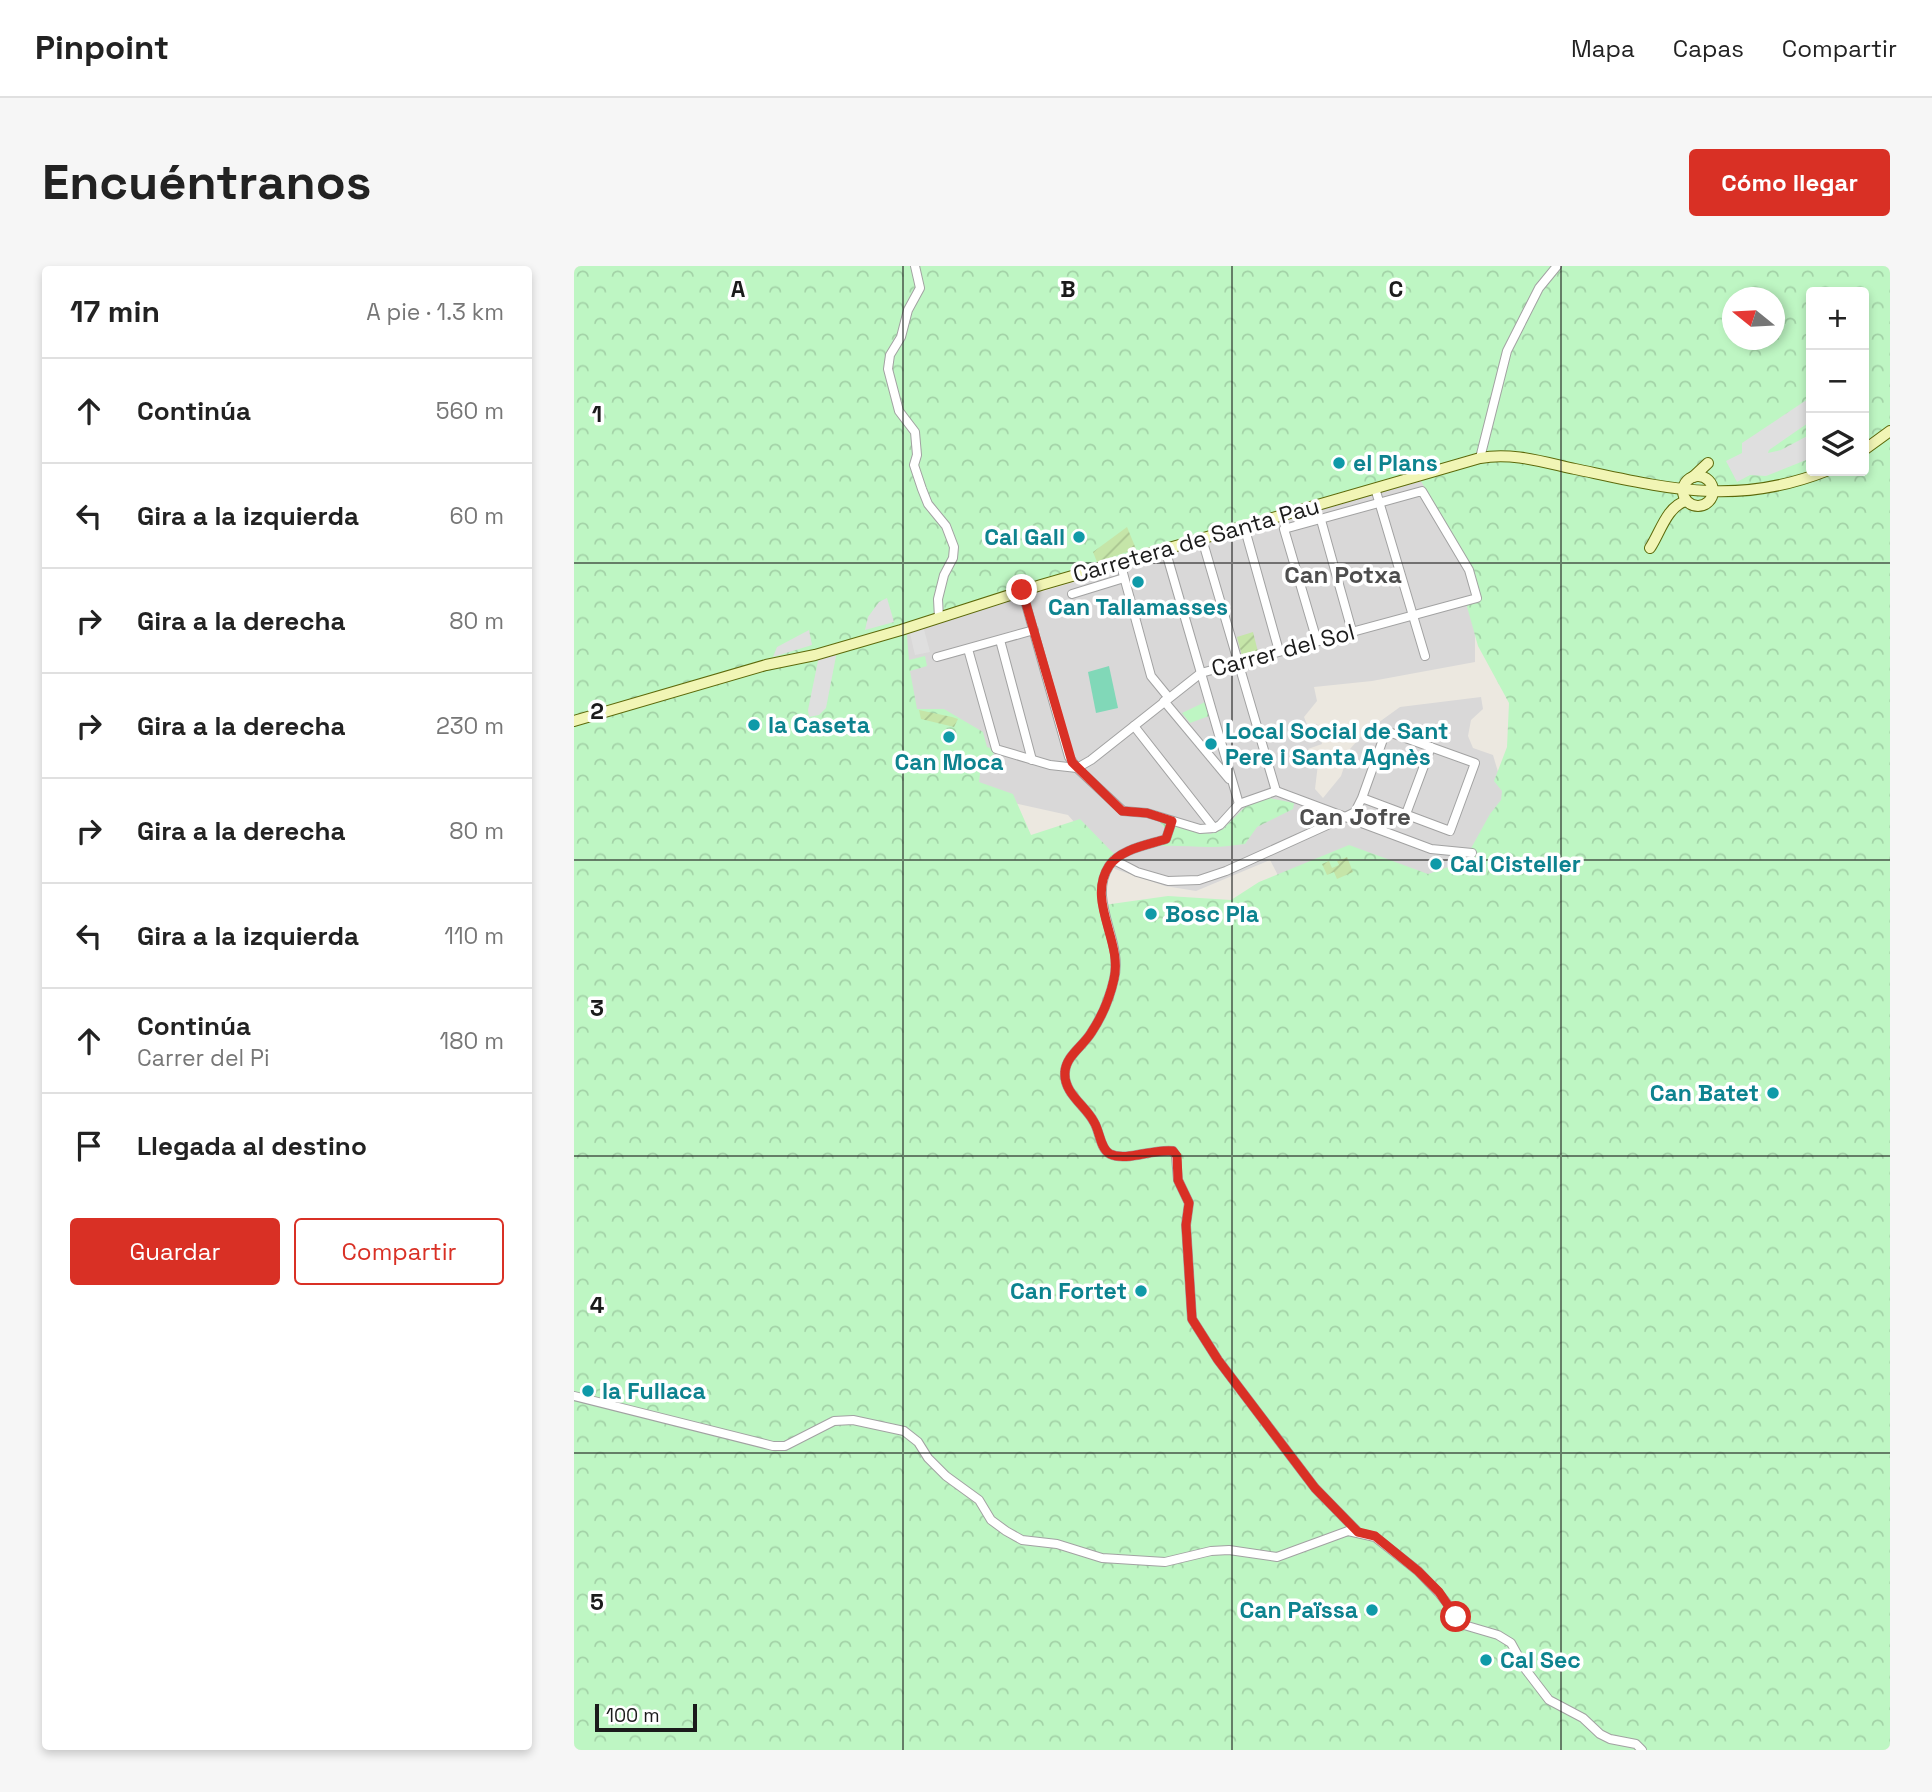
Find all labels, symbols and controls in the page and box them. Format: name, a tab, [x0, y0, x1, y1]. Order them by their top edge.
text: Pinpoint	[35, 27, 169, 69]
text: Mapa	[1571, 33, 1635, 64]
text: Capas	[1673, 33, 1744, 64]
text: Compartir	[1782, 33, 1897, 64]
button: Cómo llegar	[1689, 149, 1890, 216]
text: Encuéntranos	[42, 151, 371, 213]
text: A	[731, 274, 746, 304]
text: B	[1060, 274, 1076, 304]
text: C	[1389, 274, 1403, 304]
north arrow	[1722, 287, 1785, 350]
map controls	[1806, 287, 1869, 476]
button: +	[1806, 287, 1869, 350]
text: 17 min	[70, 292, 160, 331]
text: A pie · 1.3 km	[366, 297, 504, 327]
button: −	[1806, 350, 1869, 413]
icon: ahead	[70, 392, 108, 430]
text: Continúa	[137, 394, 251, 428]
text: 560 m	[436, 396, 504, 426]
text: 1	[592, 399, 602, 429]
button: layers	[1806, 413, 1869, 476]
place label: el Plans	[1353, 448, 1438, 478]
marker: el Plans	[1331, 455, 1347, 471]
street label: Carretera de Santa Pau	[1069, 490, 1323, 590]
icon: left	[70, 497, 108, 535]
text: Gira a la izquierda	[137, 499, 359, 533]
text: 60 m	[449, 501, 504, 531]
place label: Cal Gall	[984, 522, 1065, 552]
marker: Cal Gall	[1071, 529, 1087, 545]
district label: Can Potxa	[1284, 559, 1402, 590]
route end	[1006, 574, 1037, 605]
marker: Can Tallamasses	[1130, 574, 1146, 590]
place label: Can Tallamasses	[1048, 592, 1228, 622]
icon: right	[70, 602, 108, 640]
text: Gira a la derecha	[137, 604, 346, 638]
text: 80 m	[449, 606, 504, 636]
street label: Carrer del Sol	[1208, 616, 1358, 684]
text: 2	[590, 696, 604, 726]
icon: right	[70, 707, 108, 745]
text: Gira a la derecha	[137, 709, 346, 743]
place label: la Caseta	[768, 710, 870, 740]
text: 230 m	[436, 711, 504, 741]
place label: Local Social de Sant Pere i Santa Agnès	[1225, 716, 1449, 772]
marker: la Caseta	[746, 717, 762, 733]
marker: Can Moca	[941, 729, 957, 745]
marker: Local Social de Sant Pere i Santa Agnès	[1203, 736, 1219, 752]
place label: Can Moca	[894, 747, 1004, 777]
district label: Can Jofre	[1299, 801, 1411, 832]
icon: right	[70, 812, 108, 850]
text: Gira a la derecha	[137, 814, 346, 848]
text: 80 m	[449, 816, 504, 846]
place label: Cal Cisteller	[1450, 849, 1581, 879]
marker: Cal Cisteller	[1428, 856, 1444, 872]
place label: Bosc Pla	[1165, 899, 1259, 929]
marker: Bosc Pla	[1143, 906, 1159, 922]
icon: left	[70, 917, 108, 955]
text: Gira a la izquierda	[137, 919, 359, 953]
text: 110 m	[444, 921, 504, 951]
text: 3	[590, 993, 604, 1023]
text: Continúa	[137, 1009, 251, 1043]
icon: ahead	[70, 1022, 108, 1060]
text: 180 m	[440, 1026, 504, 1056]
text: Carrer del Pi	[137, 1043, 270, 1073]
place label: Can Batet	[1650, 1078, 1759, 1108]
marker: Can Batet	[1765, 1085, 1781, 1101]
icon: arrive	[70, 1127, 108, 1165]
text: Llegada al destino	[137, 1129, 367, 1163]
button: Guardar	[70, 1218, 280, 1285]
button: Compartir	[294, 1218, 504, 1285]
place label: Can Fortet	[1010, 1276, 1127, 1306]
marker: Can Fortet	[1133, 1283, 1149, 1299]
text: 4	[590, 1290, 605, 1320]
place label: la Fullaca	[602, 1376, 706, 1406]
marker: la Fullaca	[580, 1383, 596, 1399]
text: 5	[590, 1587, 604, 1617]
place label: Can Païssa	[1240, 1595, 1358, 1625]
route start	[1440, 1601, 1471, 1632]
marker: Can Païssa	[1364, 1602, 1380, 1618]
place label: Cal Sec	[1500, 1645, 1581, 1675]
marker: Cal Sec	[1478, 1652, 1494, 1668]
scale bar	[595, 1701, 696, 1733]
text: 100 m	[606, 1703, 660, 1728]

